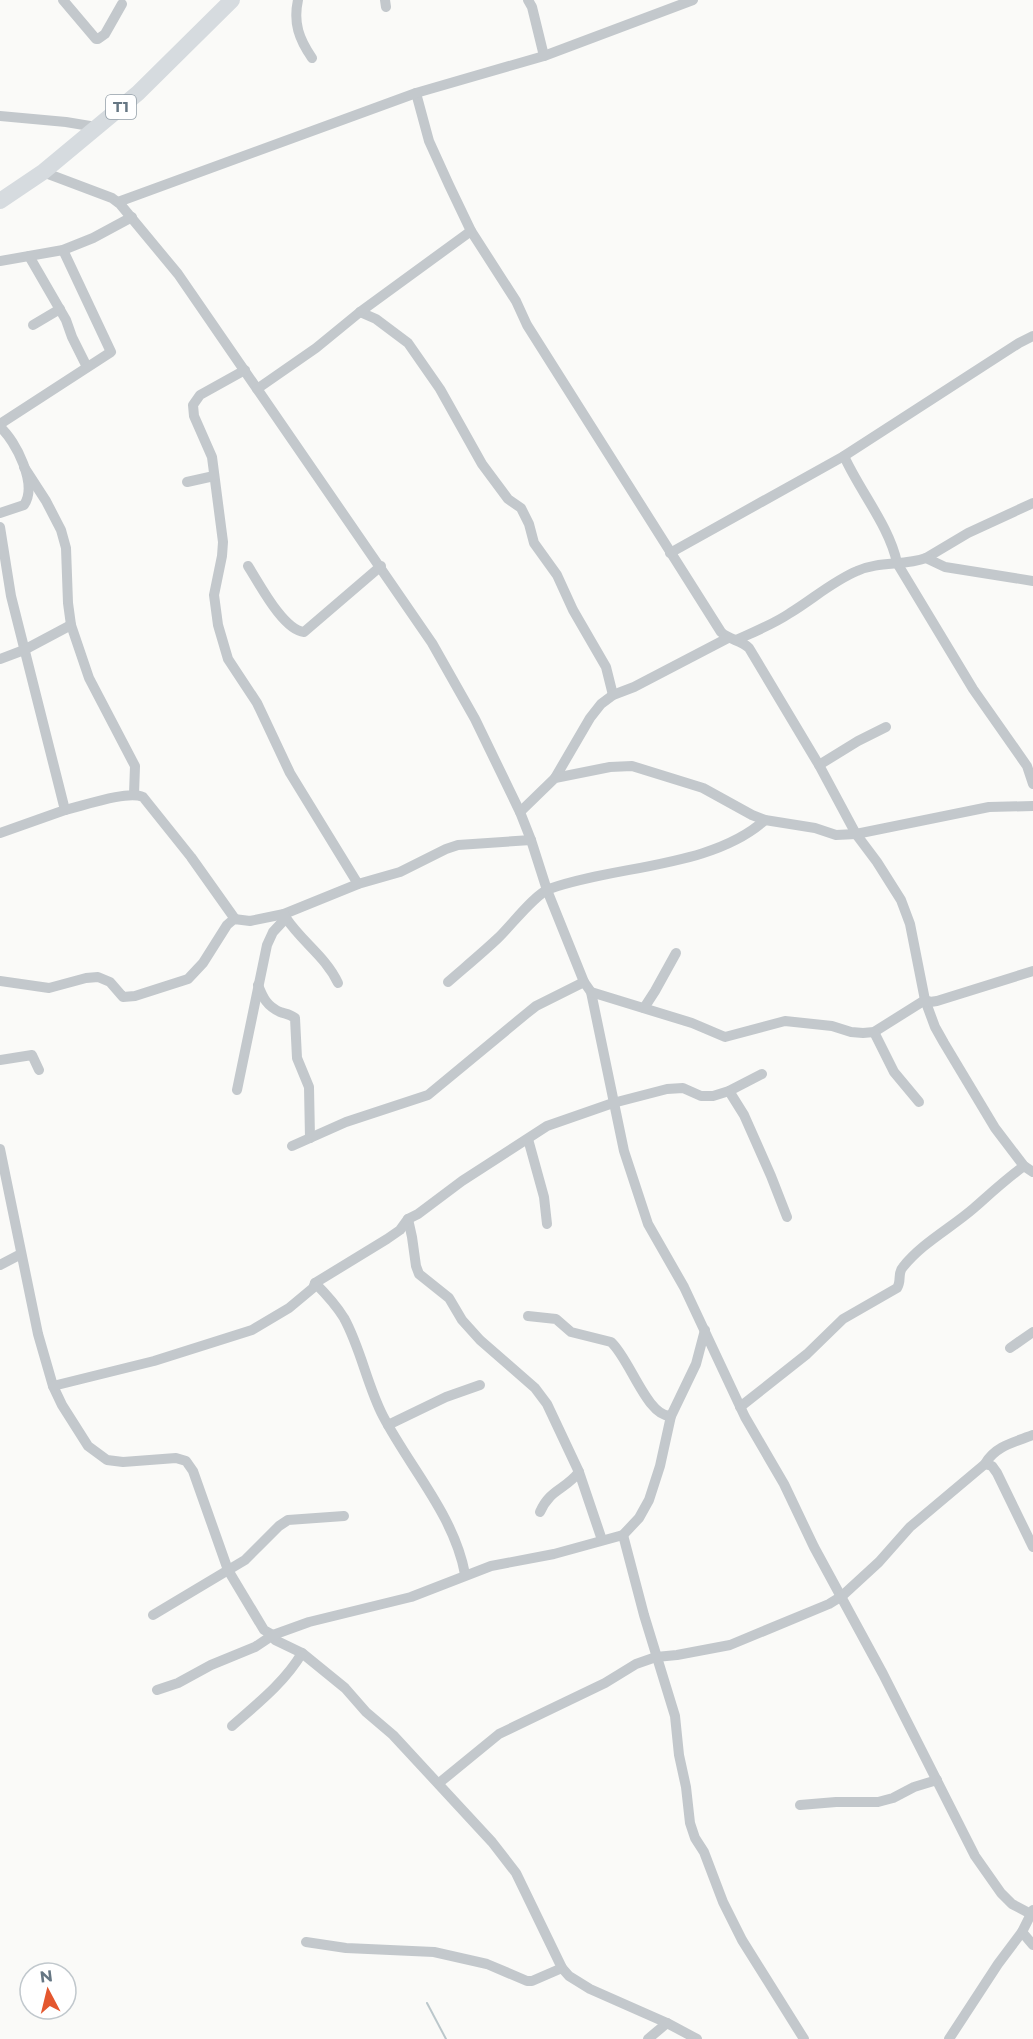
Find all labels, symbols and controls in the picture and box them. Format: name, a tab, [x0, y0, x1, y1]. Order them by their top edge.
road number: T1	[106, 95, 136, 119]
north arrow	[18, 1961, 78, 2021]
text: N	[39, 1966, 54, 1987]

